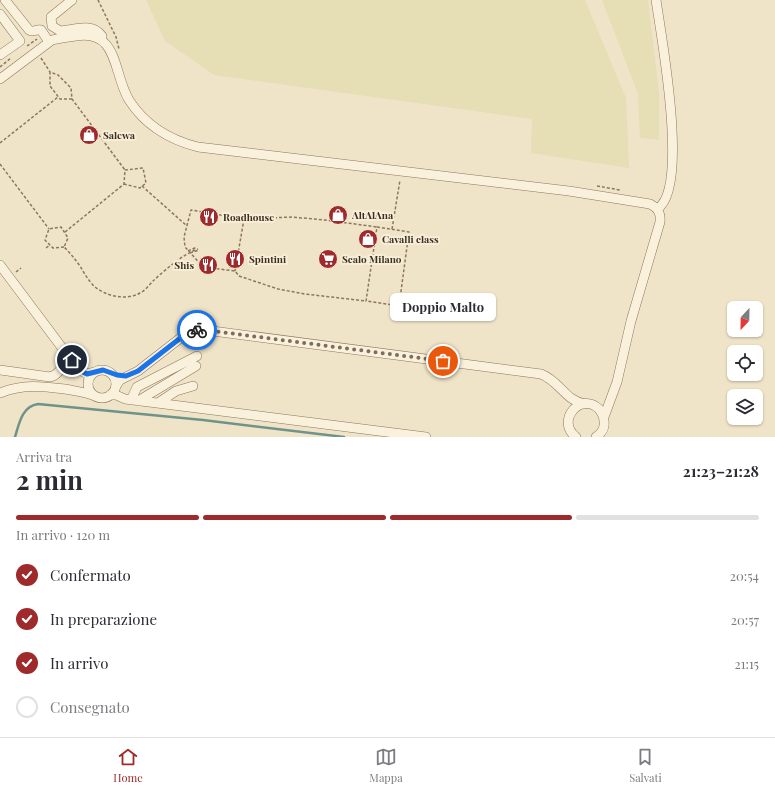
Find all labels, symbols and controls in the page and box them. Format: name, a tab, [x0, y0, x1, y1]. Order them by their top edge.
shop icon: Salewa	[78, 124, 100, 146]
place label: Salewa	[103, 128, 136, 142]
shop icon: AltAlAna	[327, 204, 349, 226]
restaurant icon: Roadhouse	[198, 206, 220, 228]
place label: AltAlAna	[351, 208, 394, 222]
place label: Roadhouse	[223, 210, 274, 224]
shop icon: Cavalli class	[357, 228, 379, 250]
place label: Cavalli class	[382, 232, 439, 246]
restaurant icon: Spintini	[224, 248, 246, 270]
supermarket icon: Scalo Milano	[317, 248, 339, 270]
place label: Spintini	[249, 252, 286, 266]
place label: Scalo Milano	[342, 252, 402, 266]
restaurant icon: Shis	[197, 254, 219, 276]
place label: Shis	[174, 258, 194, 272]
callout: Doppio Malto	[390, 293, 496, 321]
text: Doppio Malto	[402, 298, 484, 315]
north arrow	[727, 301, 763, 337]
map controls	[727, 301, 763, 425]
courier	[177, 310, 217, 350]
icon: bike	[186, 319, 208, 341]
pin	[55, 343, 89, 377]
pin	[426, 344, 460, 378]
button: locate	[727, 345, 763, 381]
icon: home	[61, 349, 83, 371]
icon: bag	[432, 350, 454, 372]
button: layers	[727, 389, 763, 425]
text: Arriva tra	[16, 448, 72, 465]
text: 21:23–21:28	[683, 461, 759, 481]
text: 2 min	[16, 462, 83, 497]
text: In arrivo · 120 m	[16, 526, 110, 543]
icon: check	[16, 564, 38, 586]
text: Confermato	[50, 565, 131, 585]
text: 20:54	[730, 567, 759, 584]
icon: check	[16, 608, 38, 630]
text: In preparazione	[50, 609, 157, 629]
text: 20:57	[731, 611, 759, 628]
icon: check	[16, 652, 38, 674]
text: In arrivo	[50, 653, 108, 673]
text: 21:15	[734, 655, 759, 672]
text: Consegnato	[50, 697, 130, 717]
tab: Home	[113, 746, 143, 785]
tab: Mappa	[369, 746, 403, 785]
tab: Salvati	[629, 746, 662, 785]

